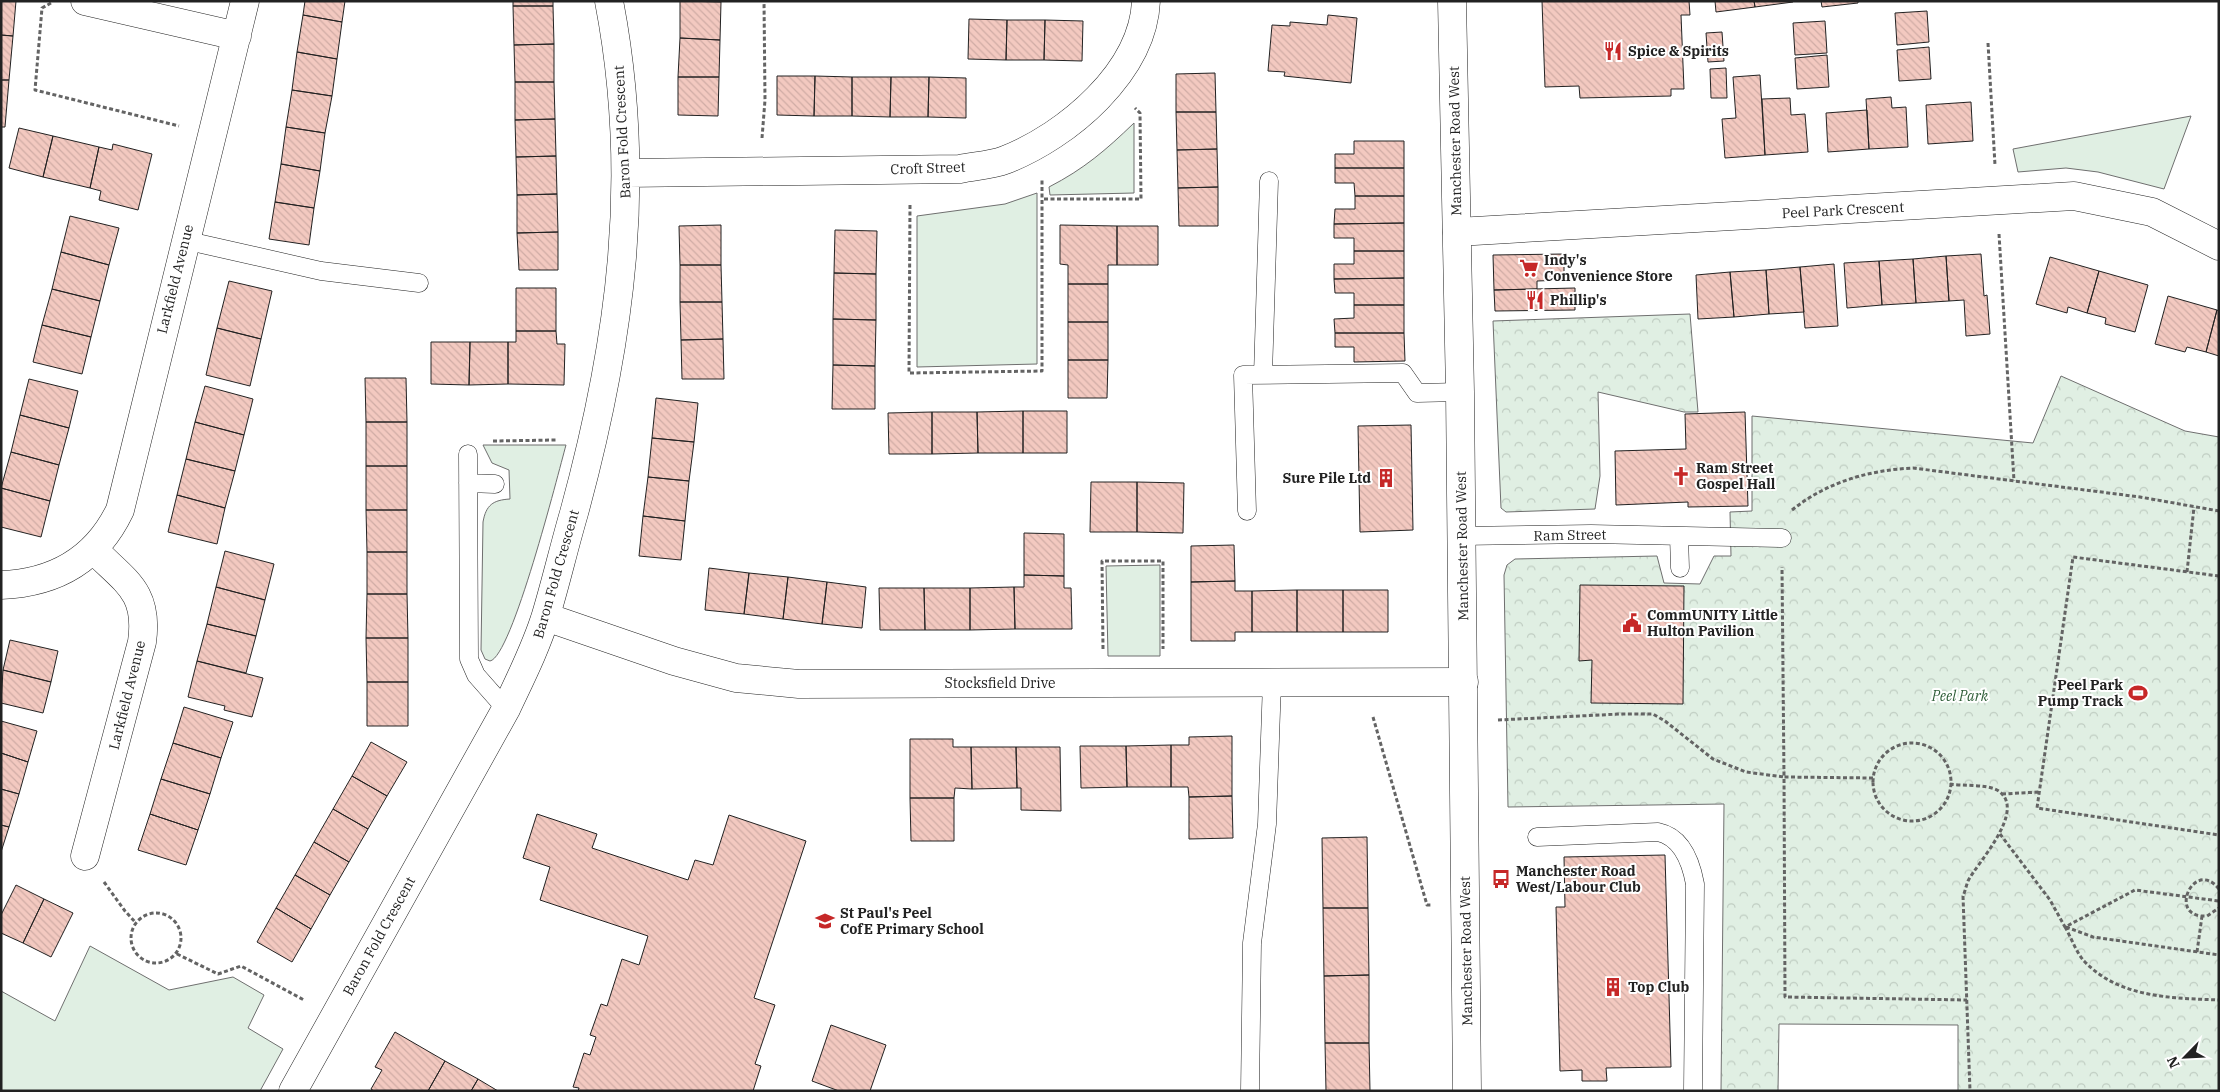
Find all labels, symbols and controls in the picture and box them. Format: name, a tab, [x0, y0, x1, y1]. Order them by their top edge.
restaurant icon: Spice & Spirits	[1602, 40, 1624, 62]
place label: Spice & Spirits	[1628, 42, 1729, 60]
street label: Baron Fold Crescent	[610, 65, 634, 199]
street label: Manchester Road West	[1445, 66, 1465, 216]
street label: Croft Street	[890, 158, 966, 178]
street label: Peel Park Crescent	[1781, 198, 1905, 222]
street label: Larkfield Avenue	[153, 223, 197, 335]
place label: Indy's Convenience Store	[1544, 251, 1673, 285]
supermarket icon: Indy's Convenience Store	[1518, 257, 1540, 279]
restaurant icon: Phillip's	[1524, 289, 1546, 311]
place label: Phillip's	[1550, 291, 1607, 309]
place label: Ram Street Gospel Hall	[1696, 459, 1776, 493]
church icon: Ram Street Gospel Hall	[1670, 465, 1692, 487]
building icon: Sure Pile Ltd	[1375, 467, 1397, 489]
place label: Sure Pile Ltd	[1282, 469, 1371, 487]
street label: Manchester Road West	[1452, 471, 1472, 621]
street label: Baron Fold Crescent	[529, 507, 583, 641]
street label: Ram Street	[1533, 525, 1607, 545]
place label: CommUNITY Little Hulton Pavilion	[1647, 606, 1778, 640]
public building icon: CommUNITY Little Hulton Pavilion	[1621, 612, 1643, 634]
street label: Larkfield Avenue	[105, 639, 149, 751]
street label: Stocksfield Drive	[944, 674, 1056, 692]
place label: Peel Park Pump Track	[2038, 676, 2123, 710]
sports icon: Peel Park Pump Track	[2127, 682, 2149, 704]
park label: Peel Park	[1931, 687, 1989, 705]
place label: Manchester Road West/Labour Club	[1516, 862, 1641, 896]
bus stop icon: Manchester Road West/Labour Club	[1490, 868, 1512, 890]
street label: Baron Fold Crescent	[339, 873, 419, 999]
street label: Manchester Road West	[1456, 876, 1476, 1026]
place label: St Paul's Peel CofE Primary School	[840, 904, 984, 938]
school or university icon: St Paul's Peel CofE Primary School	[814, 910, 836, 932]
building icon: Top Club	[1602, 976, 1624, 998]
place label: Top Club	[1628, 978, 1689, 996]
north arrow	[2160, 1032, 2210, 1082]
text: N	[2163, 1054, 2184, 1071]

